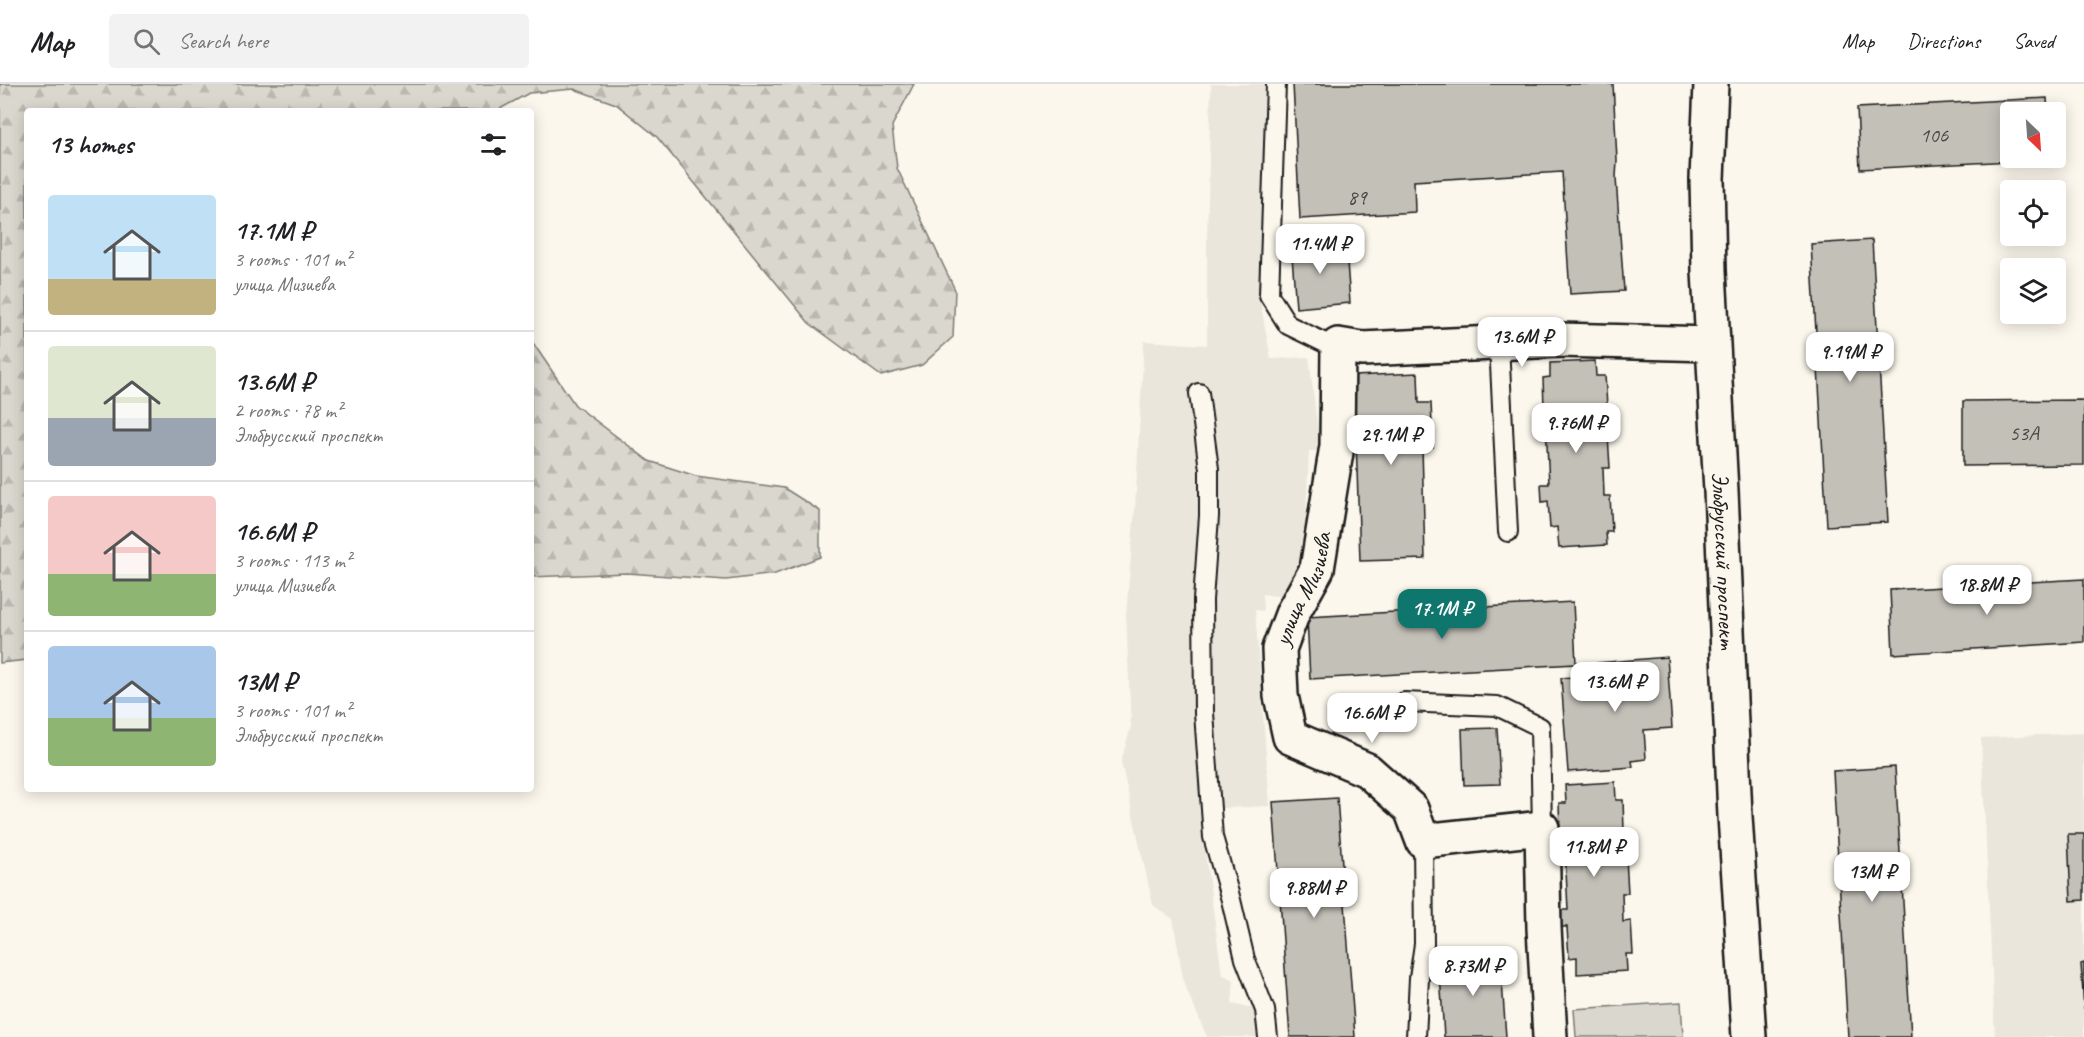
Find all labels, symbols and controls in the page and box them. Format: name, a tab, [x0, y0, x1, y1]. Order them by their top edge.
search box	[109, 14, 529, 68]
text: Map	[30, 24, 73, 59]
icon: search	[130, 25, 163, 58]
text: Search here	[178, 27, 268, 55]
text: Map	[1842, 28, 1874, 54]
text: Directions	[1907, 28, 1980, 54]
text: Saved	[2013, 28, 2054, 54]
north arrow	[2000, 102, 2066, 168]
map controls	[2000, 102, 2066, 324]
house number: 106	[1920, 122, 1949, 148]
text: 13 homes	[48, 128, 133, 161]
icon: filters	[477, 128, 510, 161]
button: locate	[2000, 180, 2066, 246]
house number: 89	[1348, 184, 1368, 210]
text: 17.1M ₽	[234, 214, 313, 247]
icon: home	[96, 219, 168, 291]
pin: 11.4M ₽	[1265, 224, 1375, 275]
text: 11.4M ₽	[1290, 231, 1350, 256]
text: 3 rooms · 101 m²	[234, 247, 351, 272]
button: layers	[2000, 258, 2066, 324]
text: улица Мизиева	[234, 272, 335, 297]
pin: 13.6M ₽	[1467, 317, 1577, 368]
text: 13.6M ₽	[1491, 324, 1553, 349]
pin: 9.19M ₽	[1795, 332, 1905, 383]
text: 9.19M ₽	[1820, 339, 1880, 364]
text: 13.6M ₽	[234, 365, 313, 398]
icon: home	[96, 370, 168, 442]
text: 2 rooms · 78 m²	[234, 398, 342, 423]
pin: 9.76M ₽	[1521, 403, 1631, 454]
text: 9.76M ₽	[1546, 410, 1606, 435]
pin: 29.1M ₽	[1336, 415, 1446, 466]
house number: 53А	[2009, 420, 2040, 446]
text: 29.1M ₽	[1361, 422, 1421, 447]
text: Эльбрусский проспект	[234, 423, 382, 448]
street label: Эльбрусский проспект	[1705, 471, 1743, 651]
text: 16.6M ₽	[234, 515, 314, 548]
icon: home	[96, 520, 168, 592]
street label: улица Мизиева	[1266, 529, 1338, 652]
text: 3 rooms · 113 m²	[234, 548, 351, 573]
pin: 18.8M ₽	[1932, 565, 2042, 616]
text: 18.8M ₽	[1957, 572, 2017, 597]
text: улица Мизиева	[234, 573, 335, 598]
pin: 17.1M ₽	[1387, 589, 1497, 640]
text: 17.1M ₽	[1412, 596, 1472, 621]
pin: 13.6M ₽	[1560, 662, 1670, 713]
text: 13M ₽	[234, 665, 296, 698]
text: 13.6M ₽	[1584, 669, 1646, 694]
icon: home	[96, 670, 168, 742]
pin: 16.6M ₽	[1317, 693, 1427, 744]
text: 3 rooms · 101 m²	[234, 698, 351, 723]
text: 16.6M ₽	[1341, 700, 1403, 725]
text: Эльбрусский проспект	[234, 723, 382, 748]
pin: 11.8M ₽	[1539, 827, 1649, 878]
text: 11.8M ₽	[1564, 834, 1624, 859]
pin: 13M ₽	[1830, 852, 1914, 903]
text: 13M ₽	[1848, 859, 1896, 884]
pin: 9.88M ₽	[1259, 868, 1369, 919]
text: 9.88M ₽	[1284, 875, 1344, 900]
pin: 8.73M ₽	[1418, 946, 1528, 997]
text: 8.73M ₽	[1443, 953, 1503, 978]

